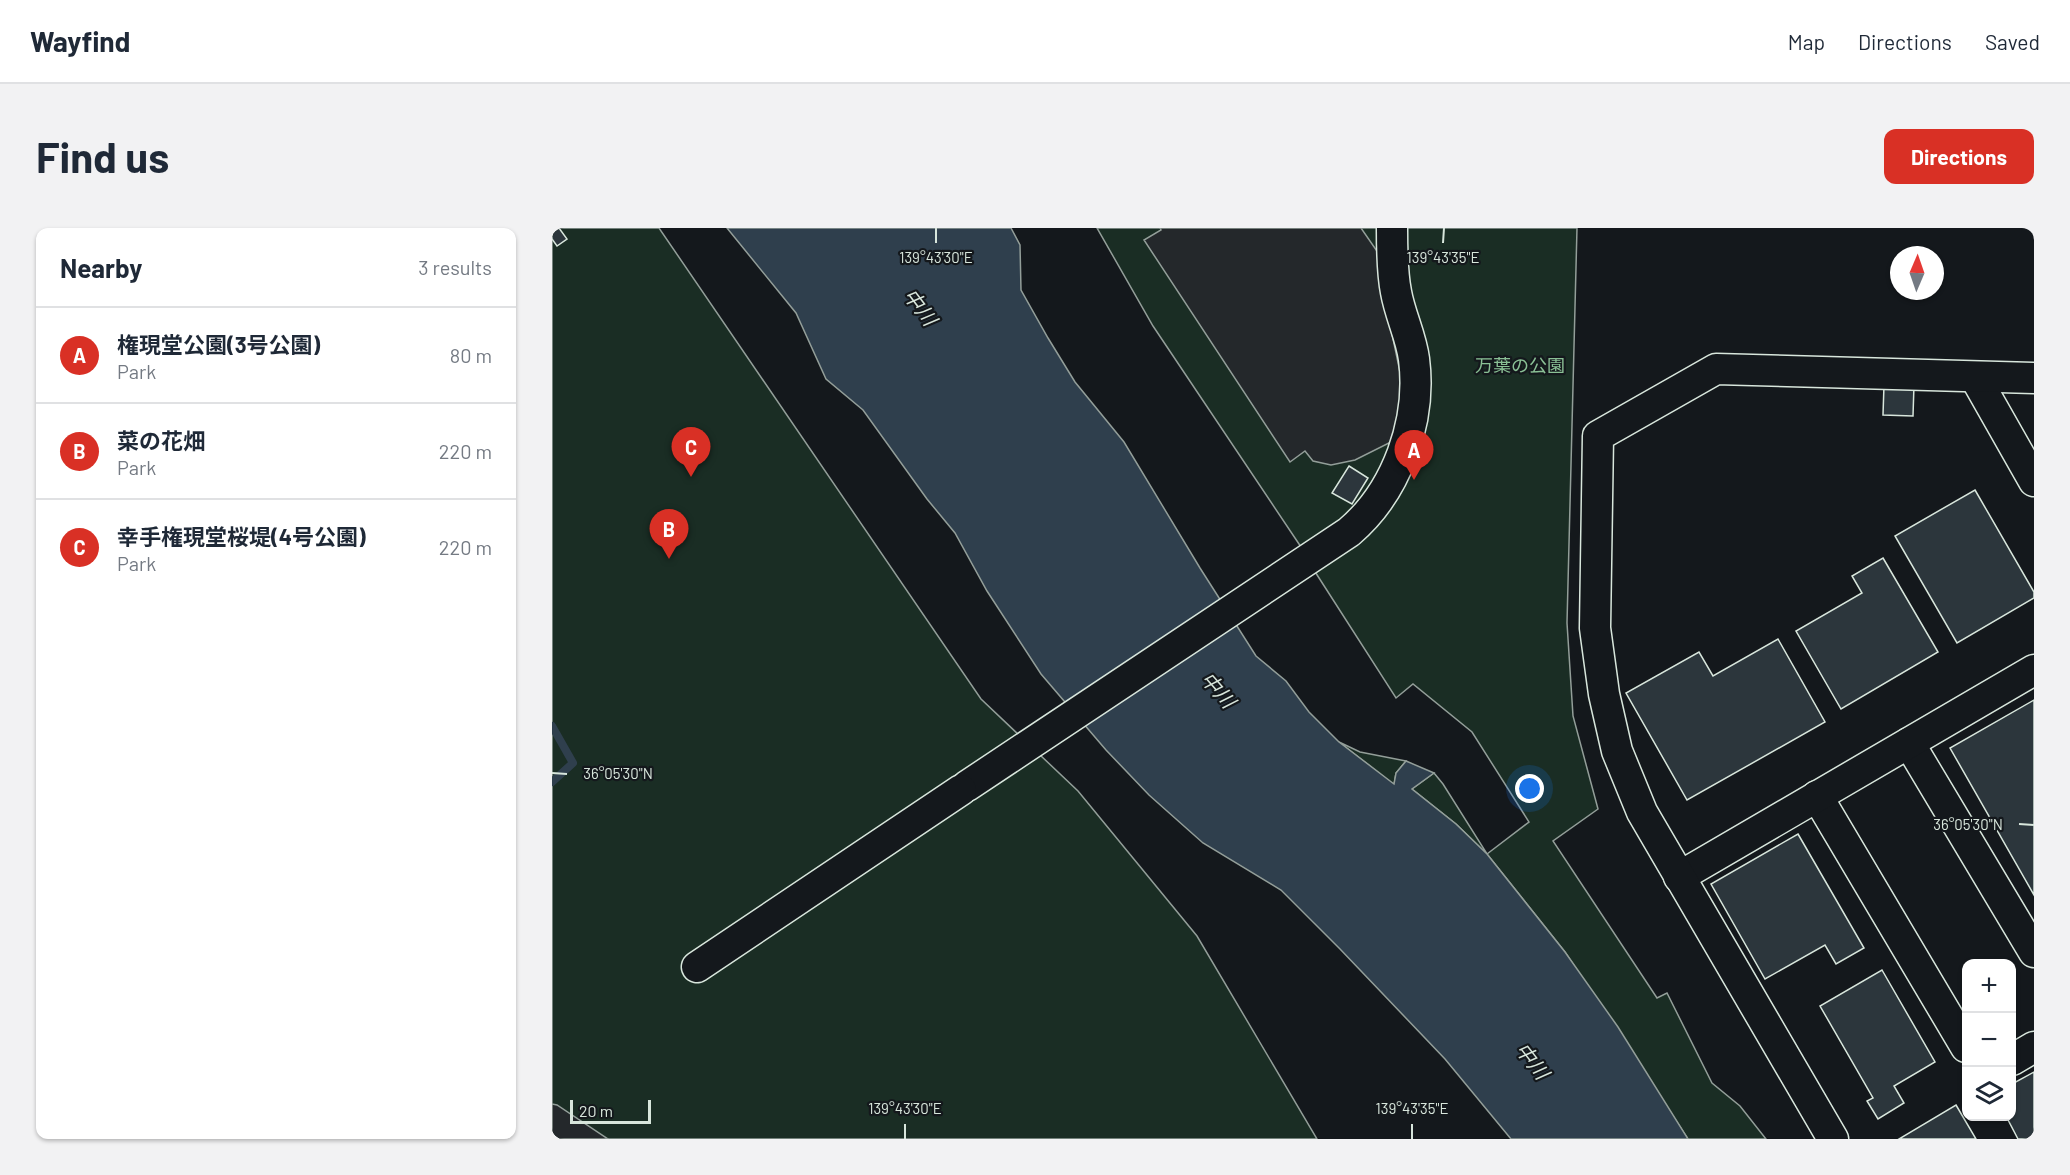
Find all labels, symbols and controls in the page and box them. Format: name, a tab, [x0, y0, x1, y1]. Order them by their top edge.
text: Wayfind	[30, 24, 130, 58]
text: Map	[1788, 29, 1825, 54]
text: Directions	[1858, 29, 1952, 54]
text: Saved	[1985, 29, 2040, 54]
button: Directions	[1884, 129, 2034, 184]
text: Find us	[36, 131, 169, 181]
north arrow	[1890, 246, 1944, 300]
text: 139°43'30"E	[899, 248, 973, 266]
text: 139°43'35"E	[1407, 248, 1479, 266]
text: Nearby	[60, 252, 142, 283]
text: 3 results	[418, 255, 492, 279]
water label: 中川	[899, 283, 944, 331]
text: 権現堂公園(3号公園)	[117, 331, 320, 357]
text: A	[73, 343, 86, 367]
text: 80 m	[450, 343, 492, 367]
park label: 万葉の公園	[1475, 354, 1565, 376]
text: Park	[117, 359, 156, 383]
text: 菜の花畑	[117, 427, 205, 453]
pin: C	[672, 428, 710, 477]
pin: A	[1394, 430, 1434, 480]
text: B	[73, 439, 86, 463]
text: 220 m	[439, 439, 492, 463]
text: Park	[117, 455, 156, 479]
pin: B	[650, 510, 688, 559]
text: 幸手権現堂桜堤(4号公園)	[117, 523, 366, 549]
text: C	[73, 535, 86, 559]
text: 220 m	[439, 535, 492, 559]
text: Park	[117, 551, 156, 575]
water label: 中川	[1197, 666, 1242, 714]
text: 36°05'30"N	[583, 764, 653, 782]
your location	[1515, 774, 1544, 803]
text: 36°05'30"N	[1933, 815, 2003, 833]
map controls	[1962, 959, 2016, 1121]
button: +	[1962, 959, 2016, 1013]
button: −	[1962, 1013, 2016, 1067]
water label: 中川	[1511, 1037, 1556, 1085]
button: layers	[1962, 1067, 2016, 1121]
scale bar	[570, 1097, 651, 1124]
text: 139°43'30"E	[868, 1099, 942, 1117]
text: 139°43'35"E	[1376, 1099, 1448, 1117]
text: 20 m	[579, 1101, 613, 1120]

